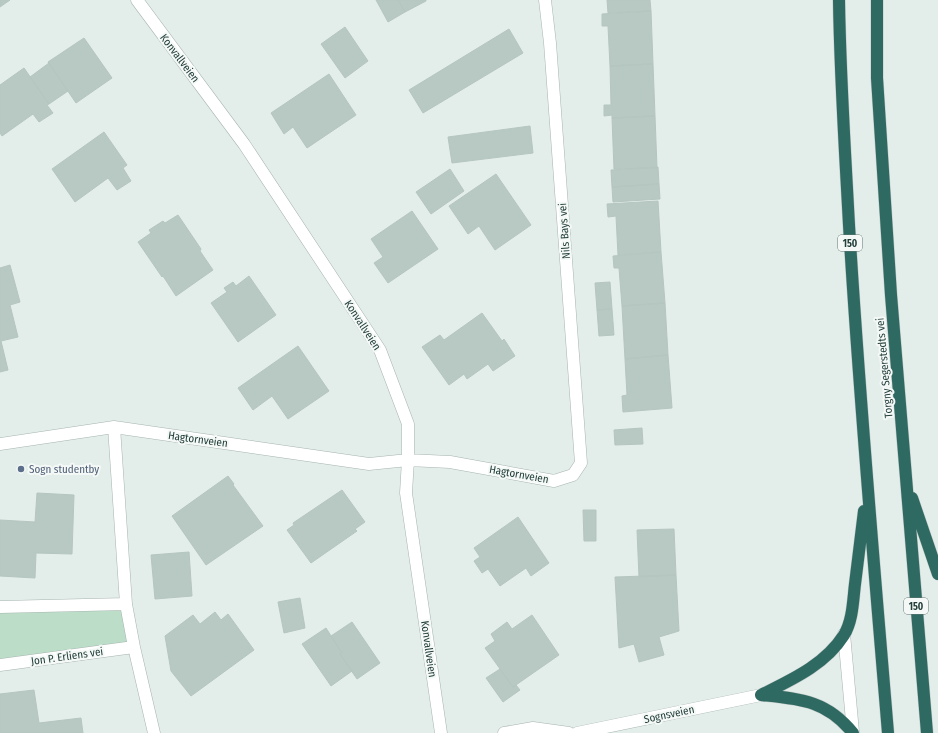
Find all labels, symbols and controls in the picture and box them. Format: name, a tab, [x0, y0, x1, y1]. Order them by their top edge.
street label: Konvallveien	[157, 32, 202, 85]
street label: Nils Bays vei	[556, 202, 573, 259]
road number: 150	[838, 235, 862, 251]
street label: Konvallveien	[342, 298, 384, 353]
street label: Torgny Segerstedts vei	[874, 317, 895, 419]
street label: Hagtornveien	[167, 429, 229, 450]
place label: Sogn studentby	[29, 463, 99, 476]
street label: Hagtornveien	[488, 463, 550, 486]
marker: Sogn studentby	[16, 464, 26, 474]
road number: 150	[904, 598, 928, 614]
street label: Konvallveien	[418, 620, 439, 678]
street label: Jon P. Erliens vei	[30, 645, 104, 668]
street label: Sognsveien	[643, 703, 695, 726]

